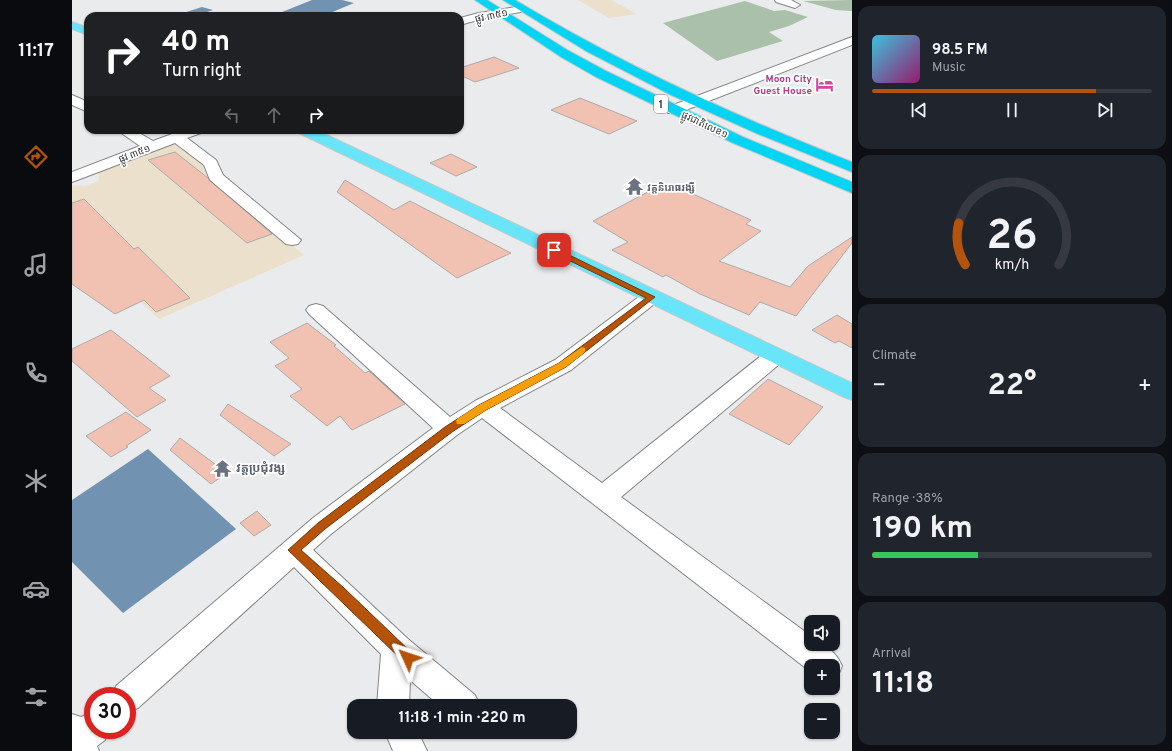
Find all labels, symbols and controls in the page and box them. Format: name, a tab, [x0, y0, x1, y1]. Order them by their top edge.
street label: ផ្លូវ ៣៥១	[474, 7, 509, 28]
text: 40 m	[162, 25, 230, 61]
icon: right	[96, 28, 148, 80]
text: 11:17	[18, 40, 54, 63]
text: 98.5 FM	[932, 41, 988, 60]
text: Turn right	[162, 60, 242, 83]
text: Music	[932, 60, 966, 76]
place label: Moon City Guest House	[753, 73, 812, 98]
hotel icon: Moon City Guest House	[815, 74, 835, 94]
road number: 1	[654, 95, 668, 113]
icon: previous	[908, 99, 930, 121]
icon: pause	[1001, 99, 1023, 121]
icon: next	[1094, 99, 1116, 121]
icon: left	[221, 104, 243, 126]
icon: ahead	[263, 104, 285, 126]
icon: right	[305, 104, 327, 126]
street label: ផ្លូវជាតិលេខ១	[678, 109, 730, 144]
street label: ផ្លូវ ៣៥១	[117, 142, 153, 168]
icon: directions	[22, 143, 50, 171]
temple icon: វត្តនិរោធរង្សី	[624, 177, 644, 197]
place label: វត្តនិរោធរង្សី	[647, 182, 695, 195]
text: 26	[987, 210, 1038, 263]
pin	[537, 233, 571, 267]
icon: arrive	[543, 239, 565, 261]
icon: music	[22, 251, 50, 279]
text: km/h	[995, 255, 1029, 273]
text: Climate	[872, 348, 917, 364]
icon: phone	[22, 359, 50, 387]
text: 22°	[987, 368, 1037, 405]
text: −	[872, 373, 886, 400]
text: +	[1138, 373, 1152, 400]
temple icon: វត្តប្រជុំវង្ស	[213, 458, 233, 478]
place label: វត្តប្រជុំវង្ស	[236, 461, 286, 477]
icon: climate	[22, 467, 50, 495]
text: Range · 38%	[872, 491, 942, 507]
text: 190 km	[872, 511, 973, 548]
icon: car	[22, 575, 50, 603]
map controls	[804, 615, 840, 739]
button: sound	[804, 615, 840, 651]
position arrow	[387, 637, 429, 679]
text: Arrival	[872, 646, 911, 662]
button: +	[804, 659, 840, 695]
text: 11:18	[872, 666, 934, 703]
icon: filters	[22, 683, 50, 711]
speed limit sign: 30	[84, 687, 136, 739]
button: −	[804, 703, 840, 739]
text: 11:18 · 1 min · 220 m	[398, 709, 526, 728]

